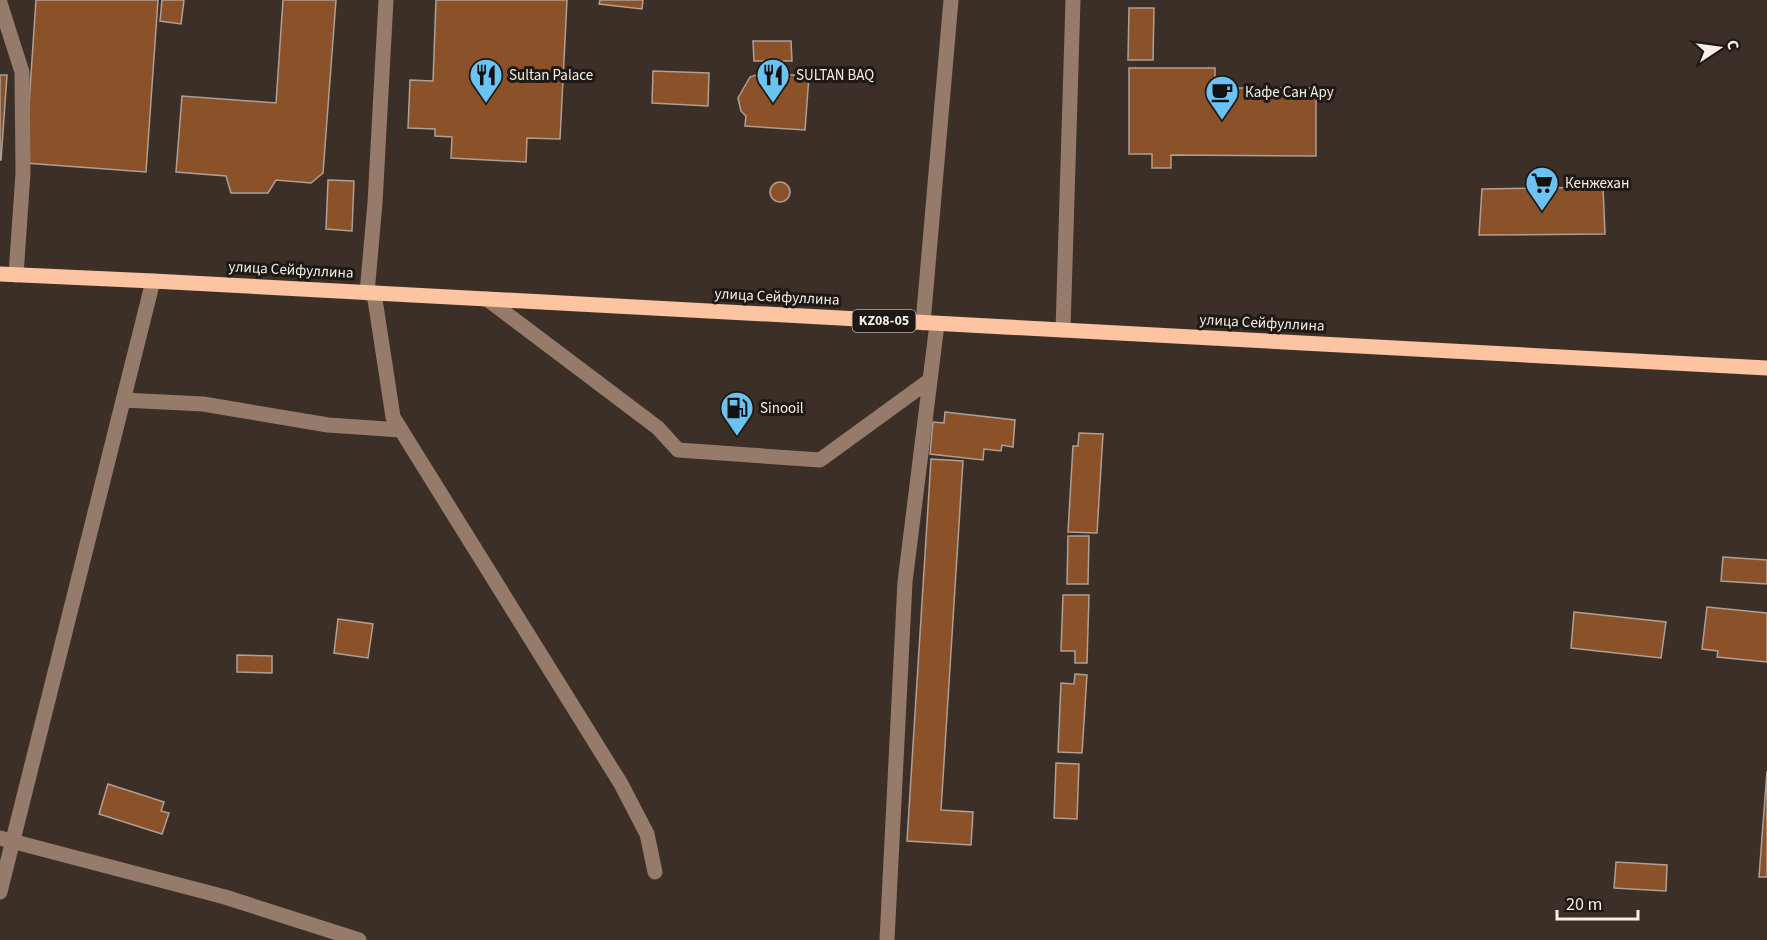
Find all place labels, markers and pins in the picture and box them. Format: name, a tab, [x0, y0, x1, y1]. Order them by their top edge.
restaurant icon: Sultan Palace	[468, 57, 504, 104]
restaurant icon: SULTAN BAQ	[755, 57, 791, 104]
place label: Sultan Palace	[509, 65, 593, 86]
place label: SULTAN BAQ	[796, 65, 874, 86]
cafe icon: Кафе Сан Ару	[1204, 74, 1240, 121]
place label: Кафе Сан Ару	[1245, 82, 1334, 103]
supermarket icon: Кенжехан	[1524, 165, 1560, 212]
place label: Кенжехан	[1565, 173, 1629, 194]
fuel station icon: Sinooil	[719, 390, 755, 437]
place label: Sinooil	[760, 398, 804, 419]

